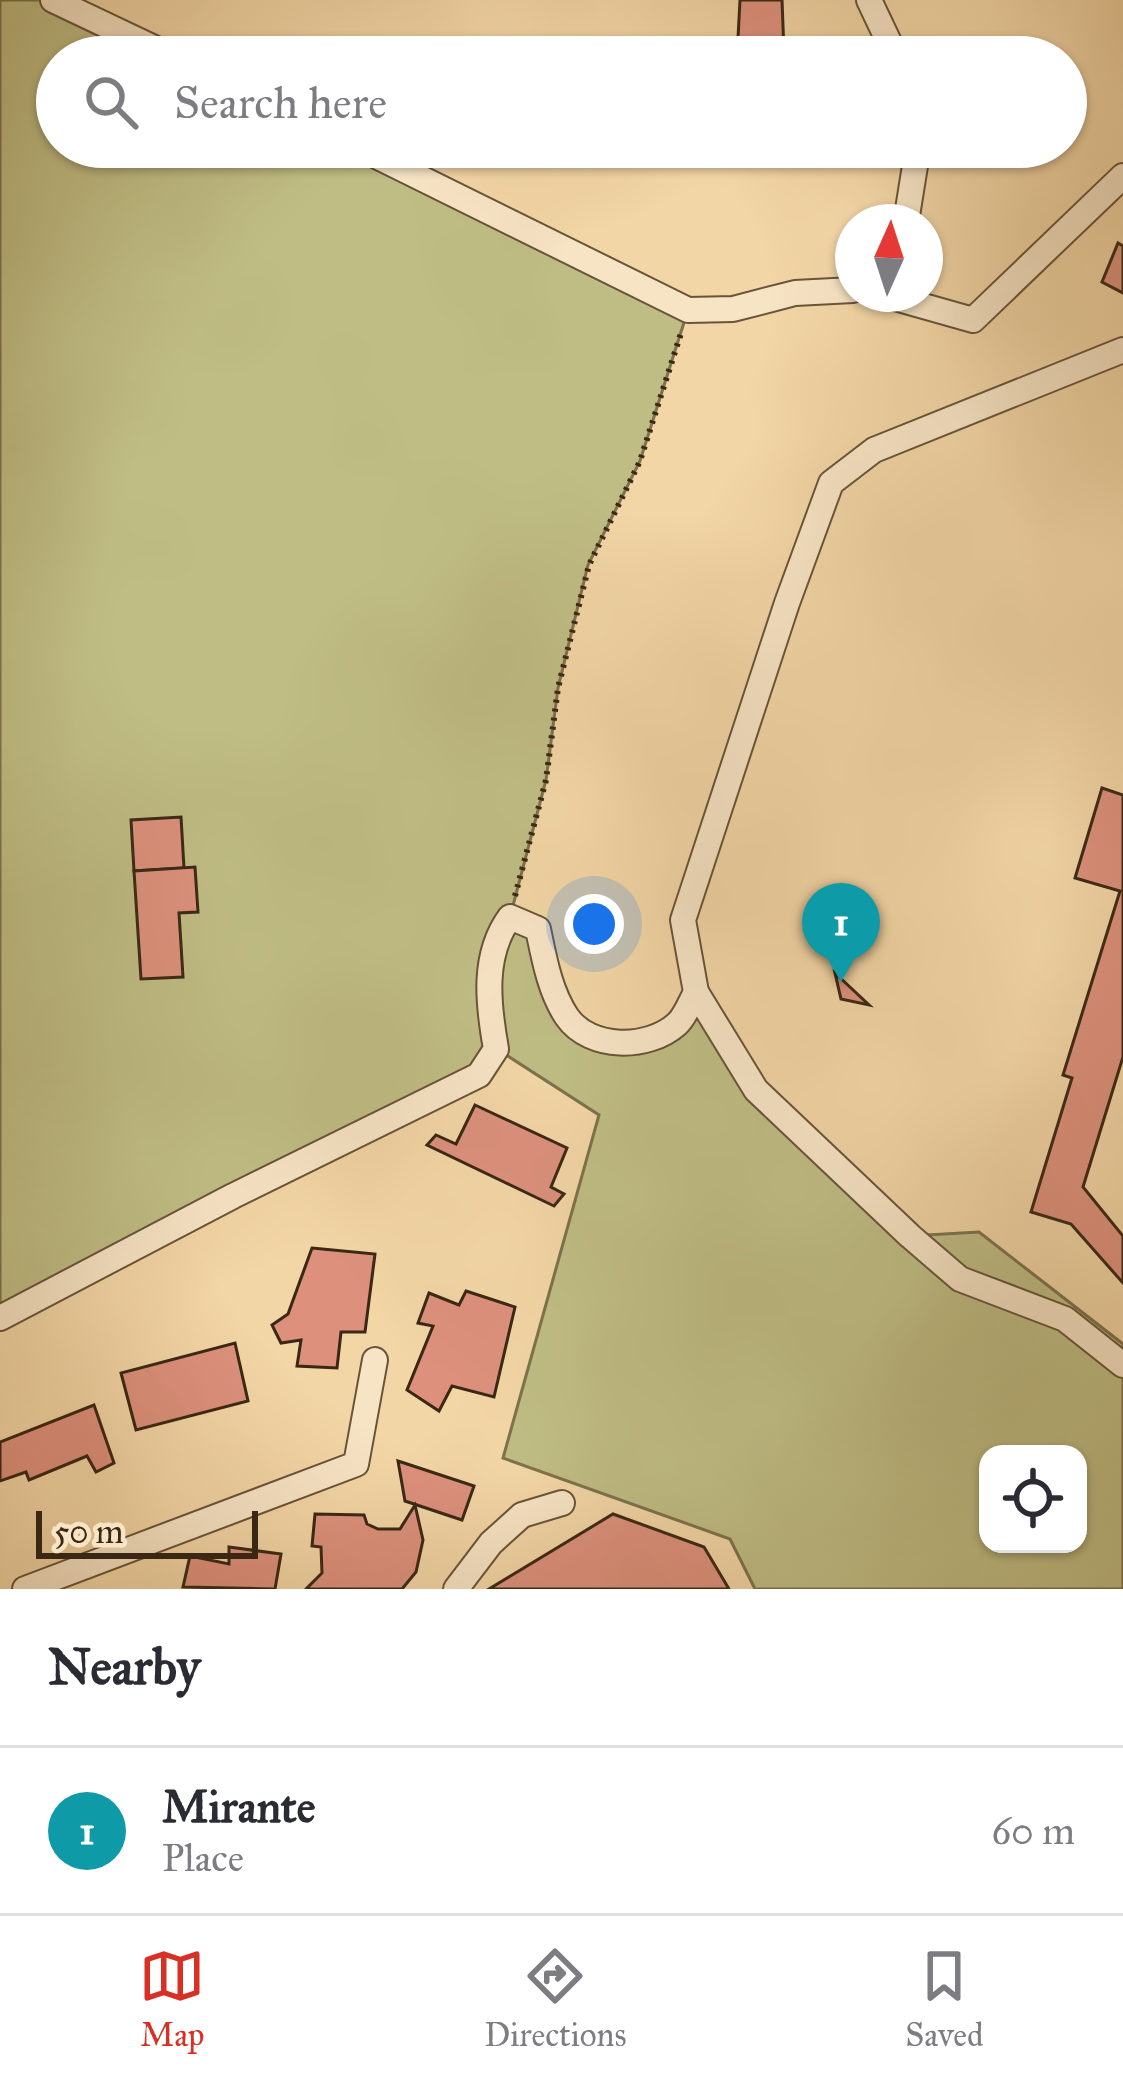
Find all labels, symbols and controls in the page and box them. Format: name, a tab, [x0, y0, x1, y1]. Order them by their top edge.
search box	[36, 36, 1087, 168]
icon: search	[78, 69, 144, 135]
text: Search here	[174, 75, 387, 130]
north arrow	[835, 204, 943, 312]
pin: 1	[802, 883, 880, 982]
your location	[564, 894, 624, 954]
map controls	[979, 1445, 1087, 1553]
button: locate	[979, 1445, 1087, 1553]
scale bar	[36, 1505, 258, 1558]
text: 50 m	[54, 1512, 123, 1552]
text: Nearby	[48, 1636, 200, 1698]
text: Mirante	[162, 1779, 315, 1834]
text: 1	[79, 1807, 95, 1855]
text: 60 m	[991, 1807, 1075, 1855]
text: Place	[162, 1834, 244, 1882]
tab: Map	[139, 1943, 205, 2055]
tab: Directions	[484, 1943, 626, 2055]
tab: Saved	[905, 1943, 984, 2055]

